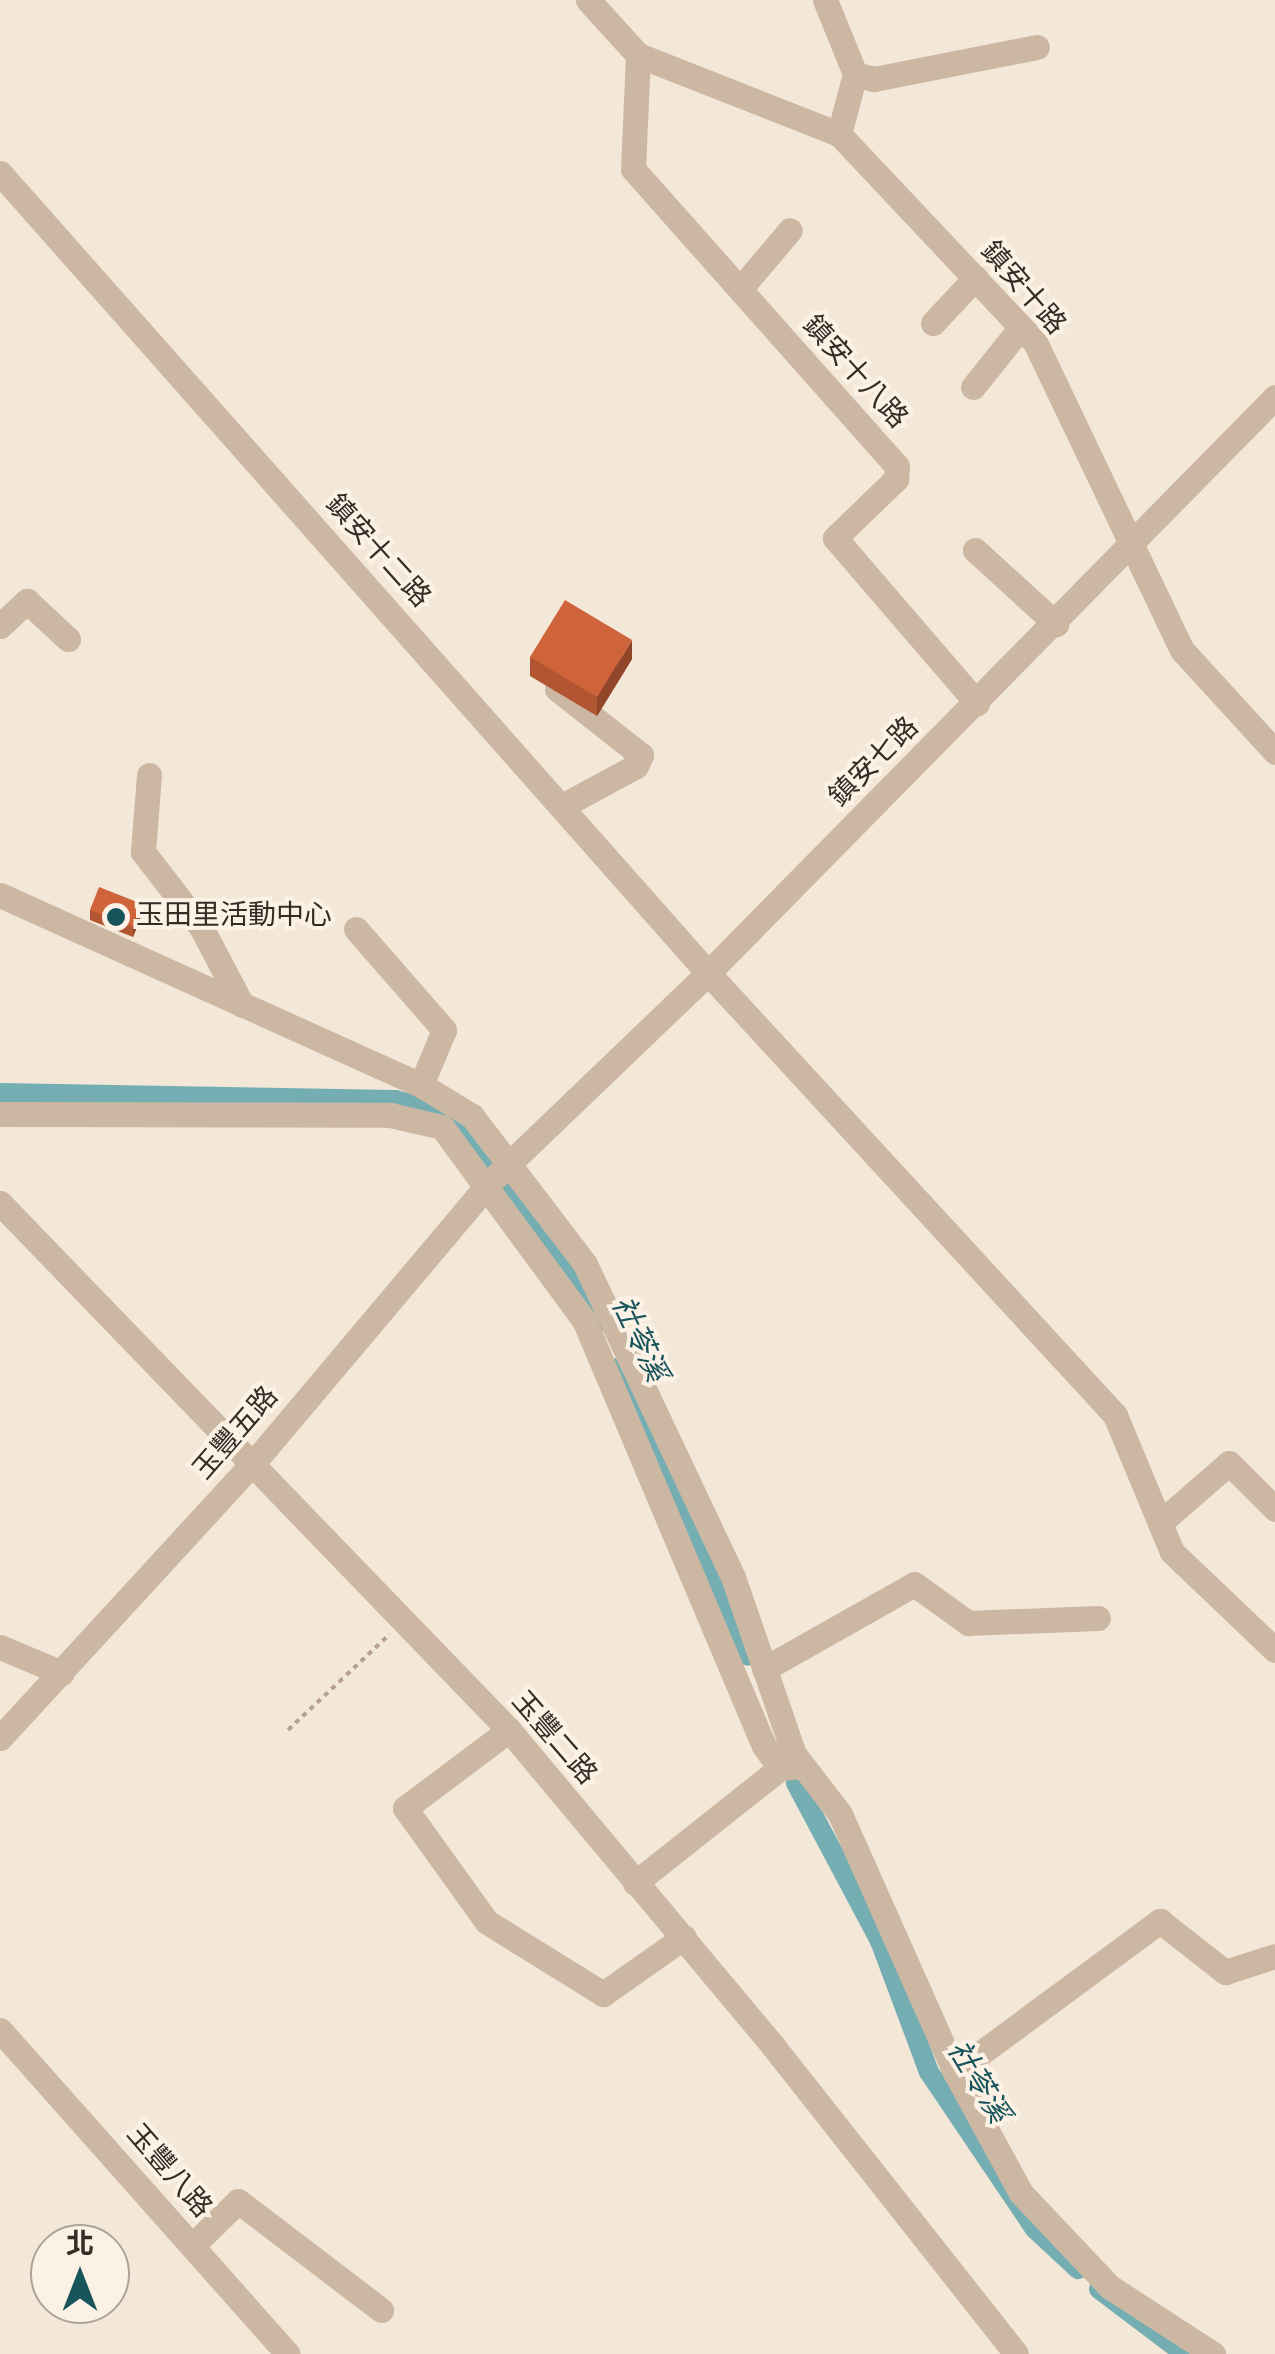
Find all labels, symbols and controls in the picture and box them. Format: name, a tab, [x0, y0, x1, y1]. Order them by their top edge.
street label: 鎮安十路	[973, 236, 1071, 342]
street label: 鎮安十八路	[795, 310, 913, 436]
street label: 鎮安十二路	[318, 489, 436, 615]
street label: 鎮安七路	[824, 712, 926, 814]
place label: 玉田里活動中心	[136, 900, 332, 934]
marker: 玉田里活動中心	[105, 906, 127, 928]
water label: 社苓溪	[602, 1292, 672, 1388]
street label: 玉豐五路	[188, 1381, 286, 1487]
street label: 玉豐二路	[504, 1686, 602, 1792]
water label: 社苓溪	[937, 2035, 1015, 2131]
street label: 玉豐八路	[119, 2119, 217, 2225]
north arrow	[30, 2224, 130, 2324]
text: 北	[66, 2228, 94, 2264]

